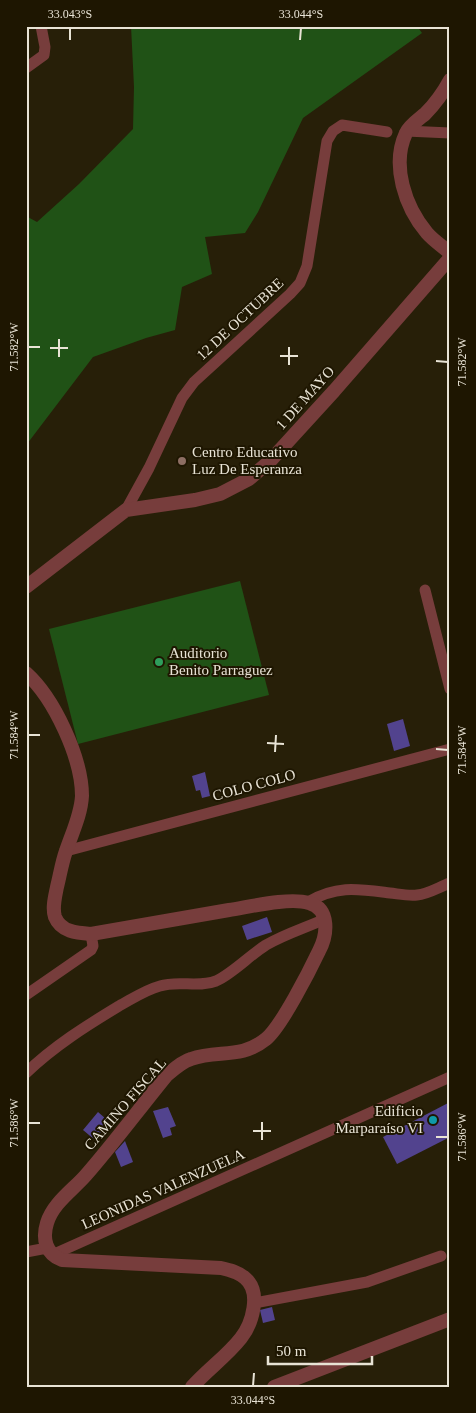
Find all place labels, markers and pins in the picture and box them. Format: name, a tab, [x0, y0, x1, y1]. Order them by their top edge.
place label: Centro Educativo Luz De Esperanza	[192, 444, 302, 477]
marker: Centro Educativo Luz De Esperanza	[176, 455, 188, 467]
place label: Auditorio Benito Parraguez	[169, 645, 273, 678]
marker: Auditorio Benito Parraguez	[153, 656, 165, 668]
place label: Edificio Marparaíso VI	[335, 1103, 423, 1136]
marker: Edificio Marparaíso VI	[427, 1114, 439, 1126]

